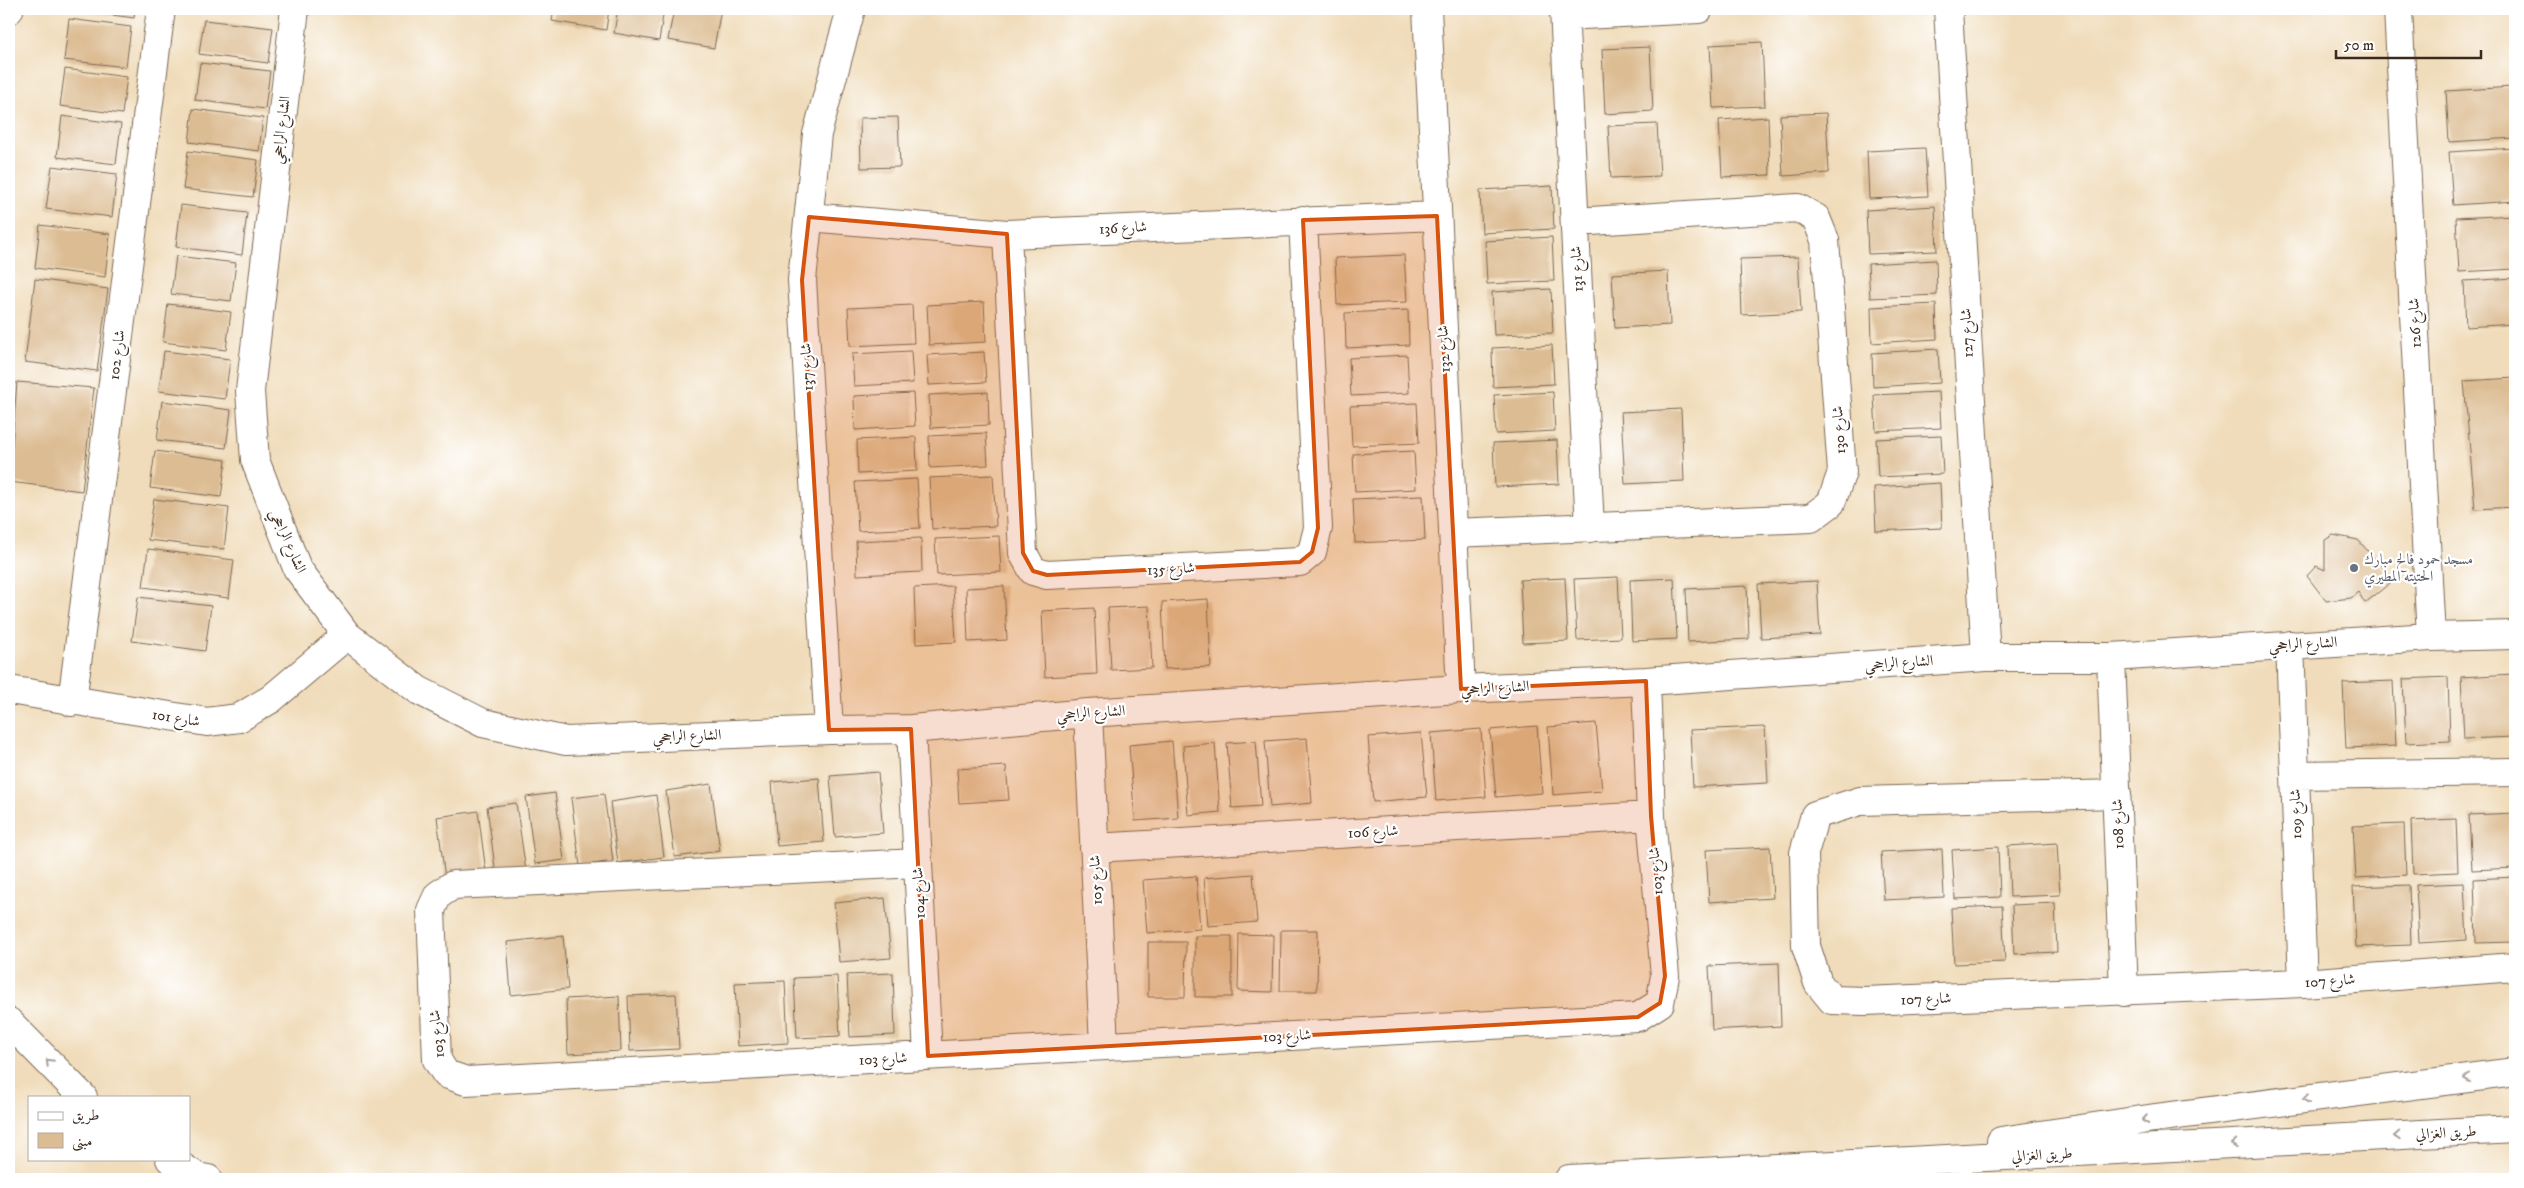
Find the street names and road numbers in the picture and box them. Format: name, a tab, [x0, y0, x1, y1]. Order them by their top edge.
street label: الشارع الراجحي	[267, 95, 299, 166]
street label: شارع 136	[1098, 217, 1148, 242]
street label: شارع 131	[1566, 245, 1591, 292]
street label: شارع 126	[2404, 297, 2429, 348]
street label: شارع 127	[1956, 308, 1981, 358]
street label: شارع 132	[1433, 325, 1458, 373]
street label: شارع 102	[105, 329, 132, 381]
street label: شارع 137	[796, 342, 821, 392]
street label: شارع 130	[1828, 405, 1853, 455]
street label: الشارع الراجحي	[262, 506, 311, 578]
street label: شارع 135	[1147, 558, 1196, 583]
street label: الشارع الراجحي	[2268, 633, 2338, 659]
street label: الشارع الراجحي	[1864, 651, 1934, 679]
street label: الشارع الراجحي	[1460, 677, 1530, 703]
street label: الشارع الراجحي	[1056, 701, 1126, 729]
street label: شارع 101	[150, 705, 201, 734]
street label: الشارع الراجحي	[652, 725, 722, 751]
street label: شارع 109	[2286, 788, 2309, 839]
street label: شارع 108	[2108, 798, 2131, 849]
street label: شارع 106	[1347, 821, 1399, 846]
street label: شارع 103	[1644, 846, 1671, 896]
street label: شارع 105	[1085, 854, 1110, 906]
street label: شارع 104	[908, 867, 933, 919]
street label: شارع 107	[2304, 970, 2356, 995]
street label: شارع 107	[1900, 989, 1952, 1012]
street label: شارع 103	[425, 1009, 452, 1059]
street label: شارع 103	[1262, 1025, 1312, 1050]
street label: شارع 103	[858, 1048, 908, 1073]
street label: طريق الغزالي	[2415, 1122, 2477, 1146]
street label: طريق الغزالي	[2011, 1144, 2073, 1168]

